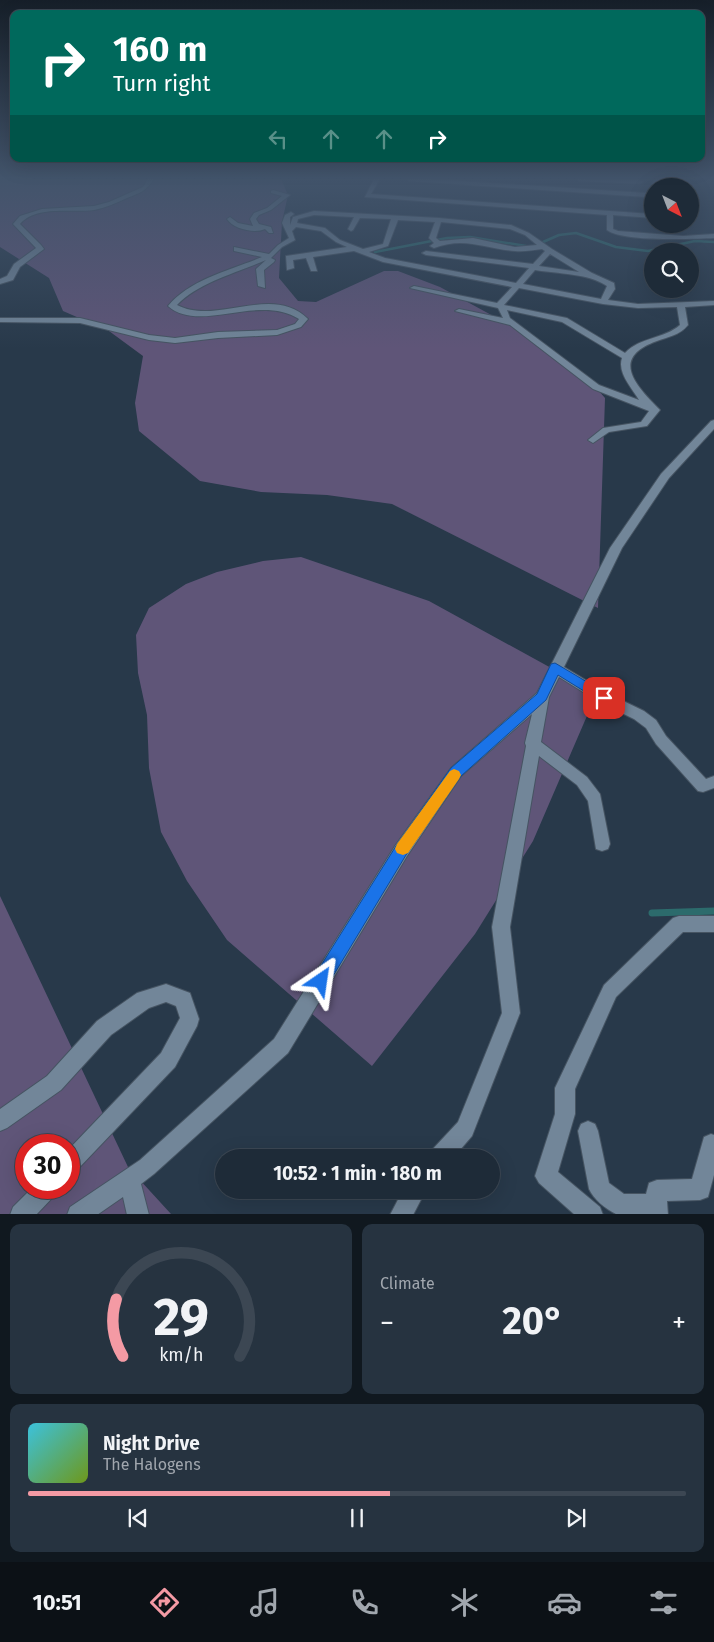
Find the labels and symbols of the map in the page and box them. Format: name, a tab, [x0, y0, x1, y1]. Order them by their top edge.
north arrow	[644, 178, 699, 232]
pin	[583, 677, 625, 719]
position arrow	[294, 954, 346, 1006]
speed limit sign: 30	[15, 1134, 80, 1199]

